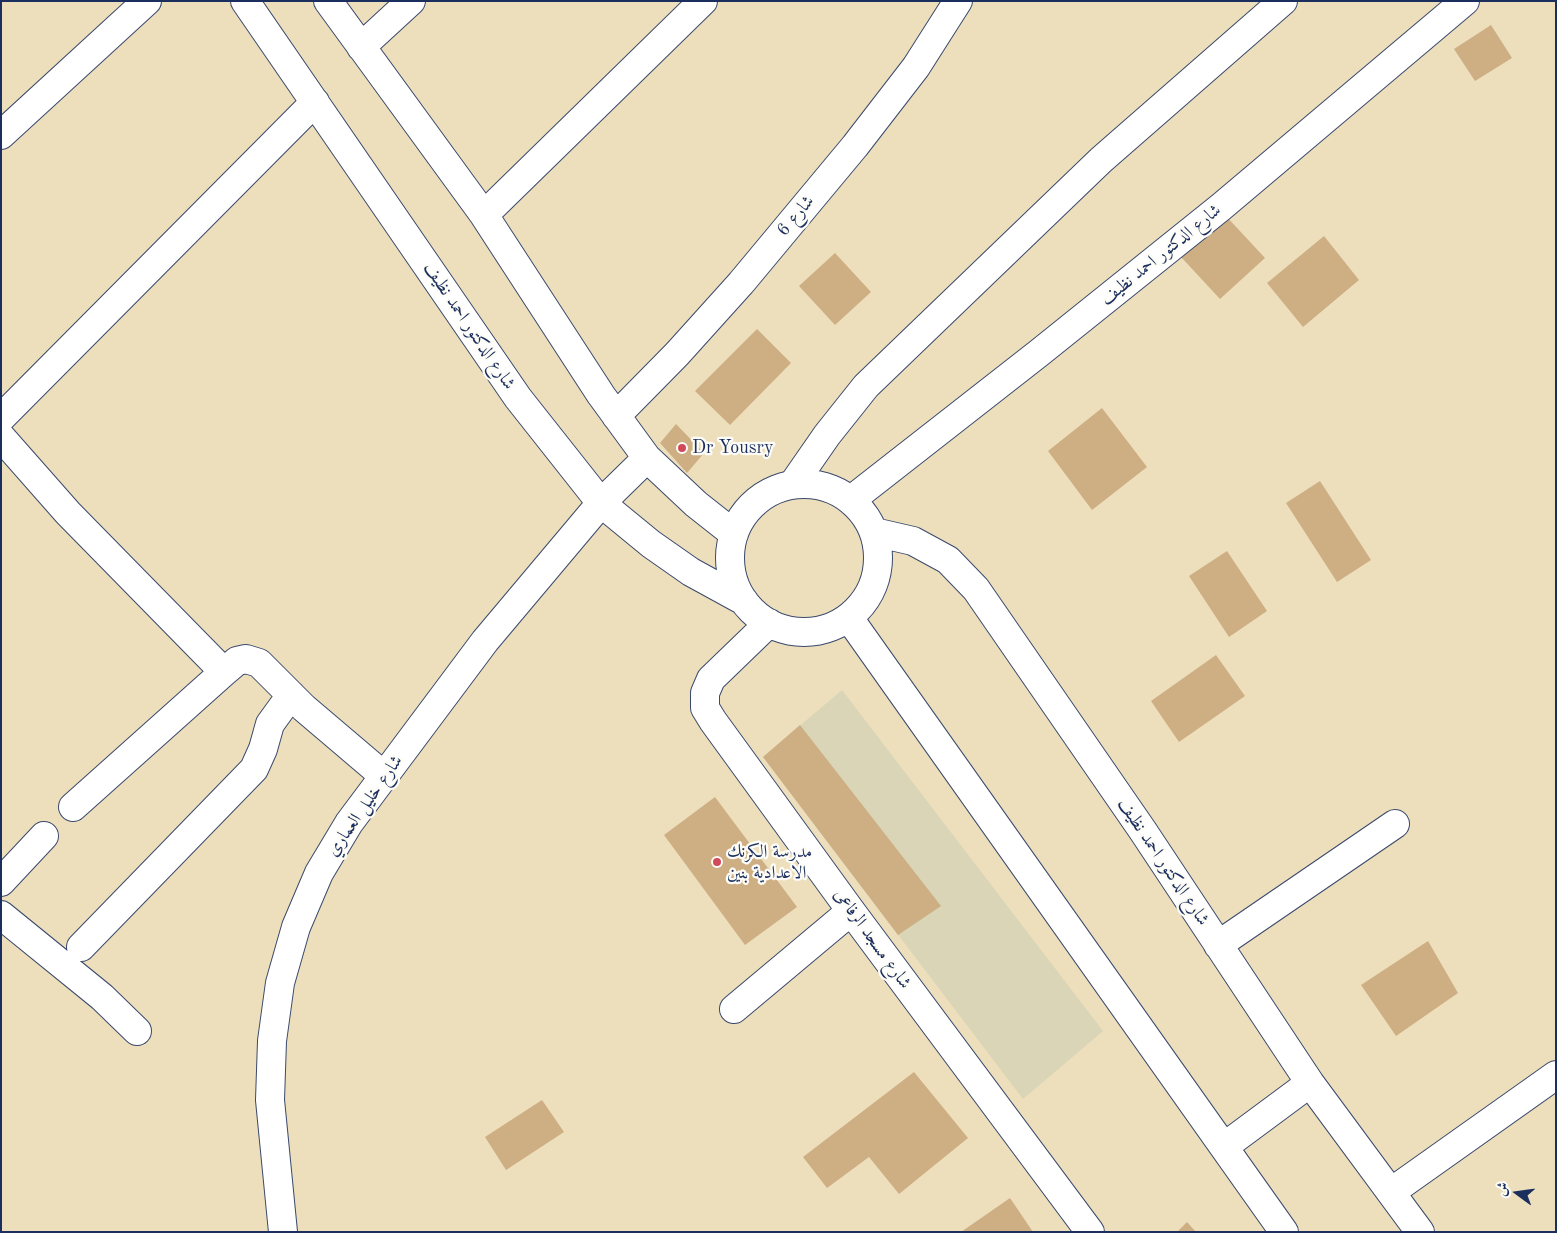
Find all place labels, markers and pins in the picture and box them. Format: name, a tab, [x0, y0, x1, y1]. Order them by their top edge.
place label: Dr Yousry	[692, 437, 774, 459]
marker: Dr Yousry	[676, 442, 688, 454]
place label: مدرسة الكرنك الاعدادية بنين	[727, 841, 812, 884]
marker: مدرسة الكرنك الاعدادية بنين	[711, 856, 723, 868]

